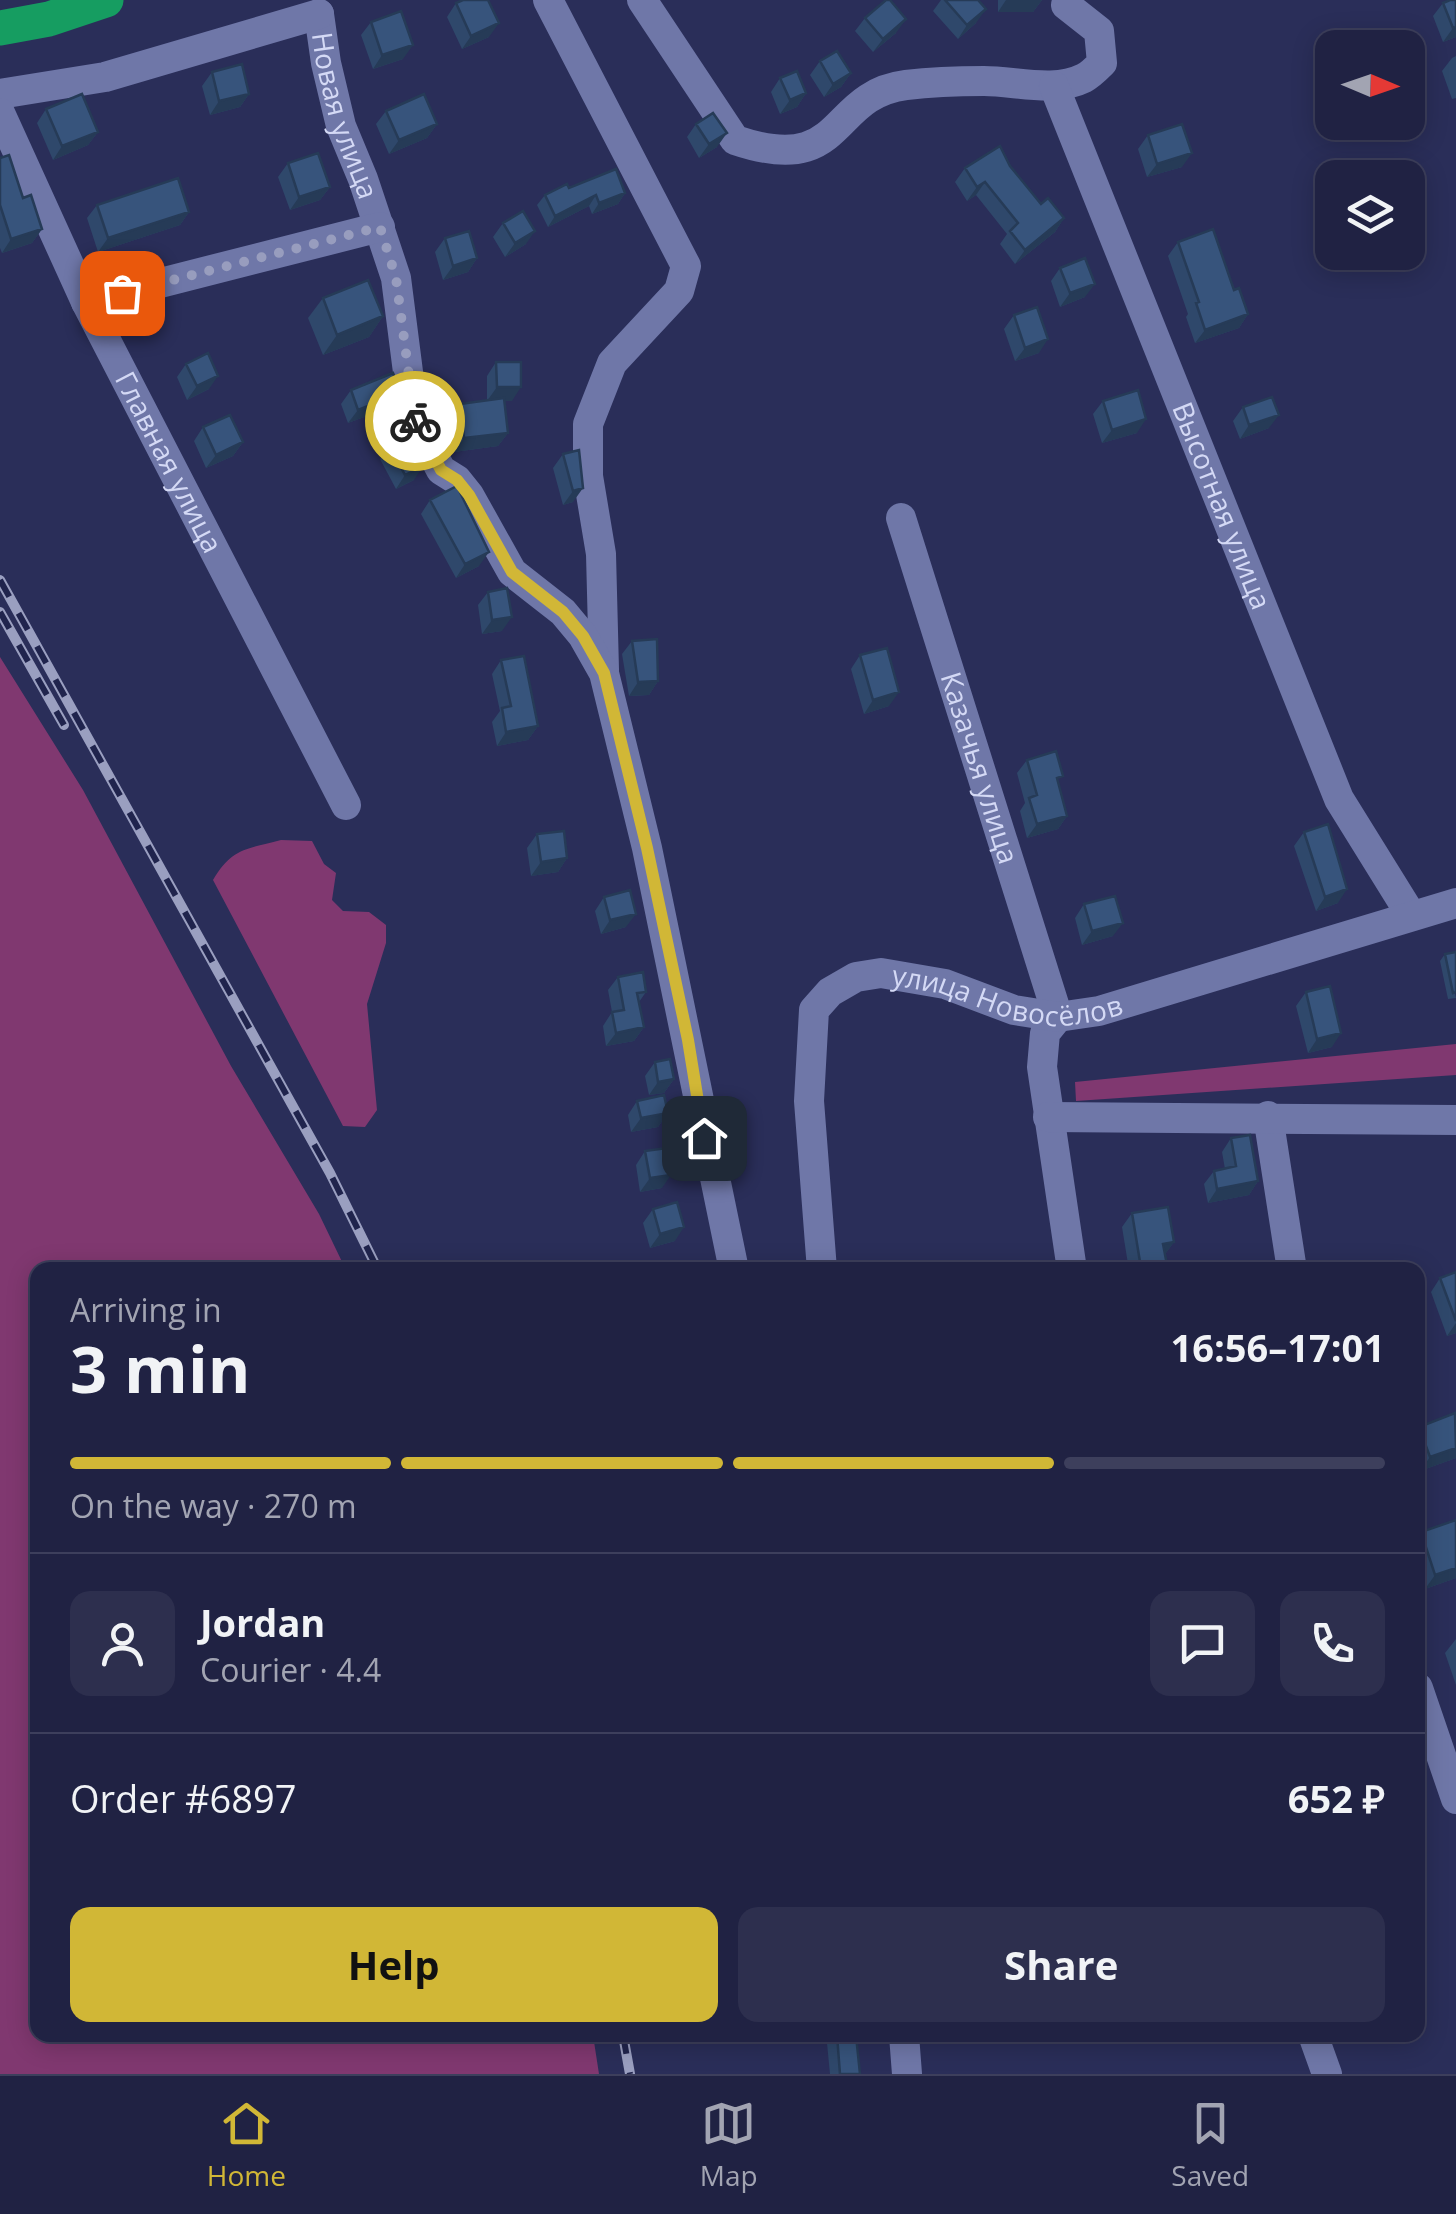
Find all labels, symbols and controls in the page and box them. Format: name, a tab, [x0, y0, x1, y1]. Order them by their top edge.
street label: Новая улица	[304, 30, 388, 203]
north arrow	[1315, 30, 1425, 140]
map controls	[1315, 30, 1425, 270]
button: layers	[1315, 160, 1425, 270]
pin	[80, 251, 165, 336]
icon: bag	[95, 266, 150, 321]
street label: Главная улица	[107, 365, 232, 559]
courier	[365, 371, 465, 471]
icon: bike	[388, 394, 443, 449]
street label: Высотная улица	[1164, 396, 1281, 615]
street label: Казачья улица	[933, 667, 1029, 868]
street label: улица Новосёлов	[889, 955, 1127, 1035]
pin	[662, 1096, 747, 1181]
icon: home	[677, 1111, 732, 1166]
text: Arriving in	[70, 1288, 222, 1331]
text: 16:56–17:01	[1171, 1321, 1385, 1373]
text: 3 min	[70, 1324, 250, 1412]
text: On the way · 270 m	[70, 1484, 357, 1527]
button: person	[70, 1591, 175, 1696]
button: chat	[1150, 1591, 1255, 1696]
button: phone	[1280, 1591, 1385, 1696]
text: Jordan	[200, 1596, 325, 1648]
text: Courier · 4.4	[200, 1648, 381, 1691]
text: Order #6897	[70, 1772, 297, 1824]
text: 652 ₽	[1288, 1772, 1385, 1824]
button: Help	[70, 1907, 718, 2022]
button: Share	[738, 1907, 1385, 2022]
tab: Home	[207, 2096, 286, 2194]
tab: Map	[700, 2096, 758, 2194]
tab: Saved	[1171, 2096, 1249, 2194]

